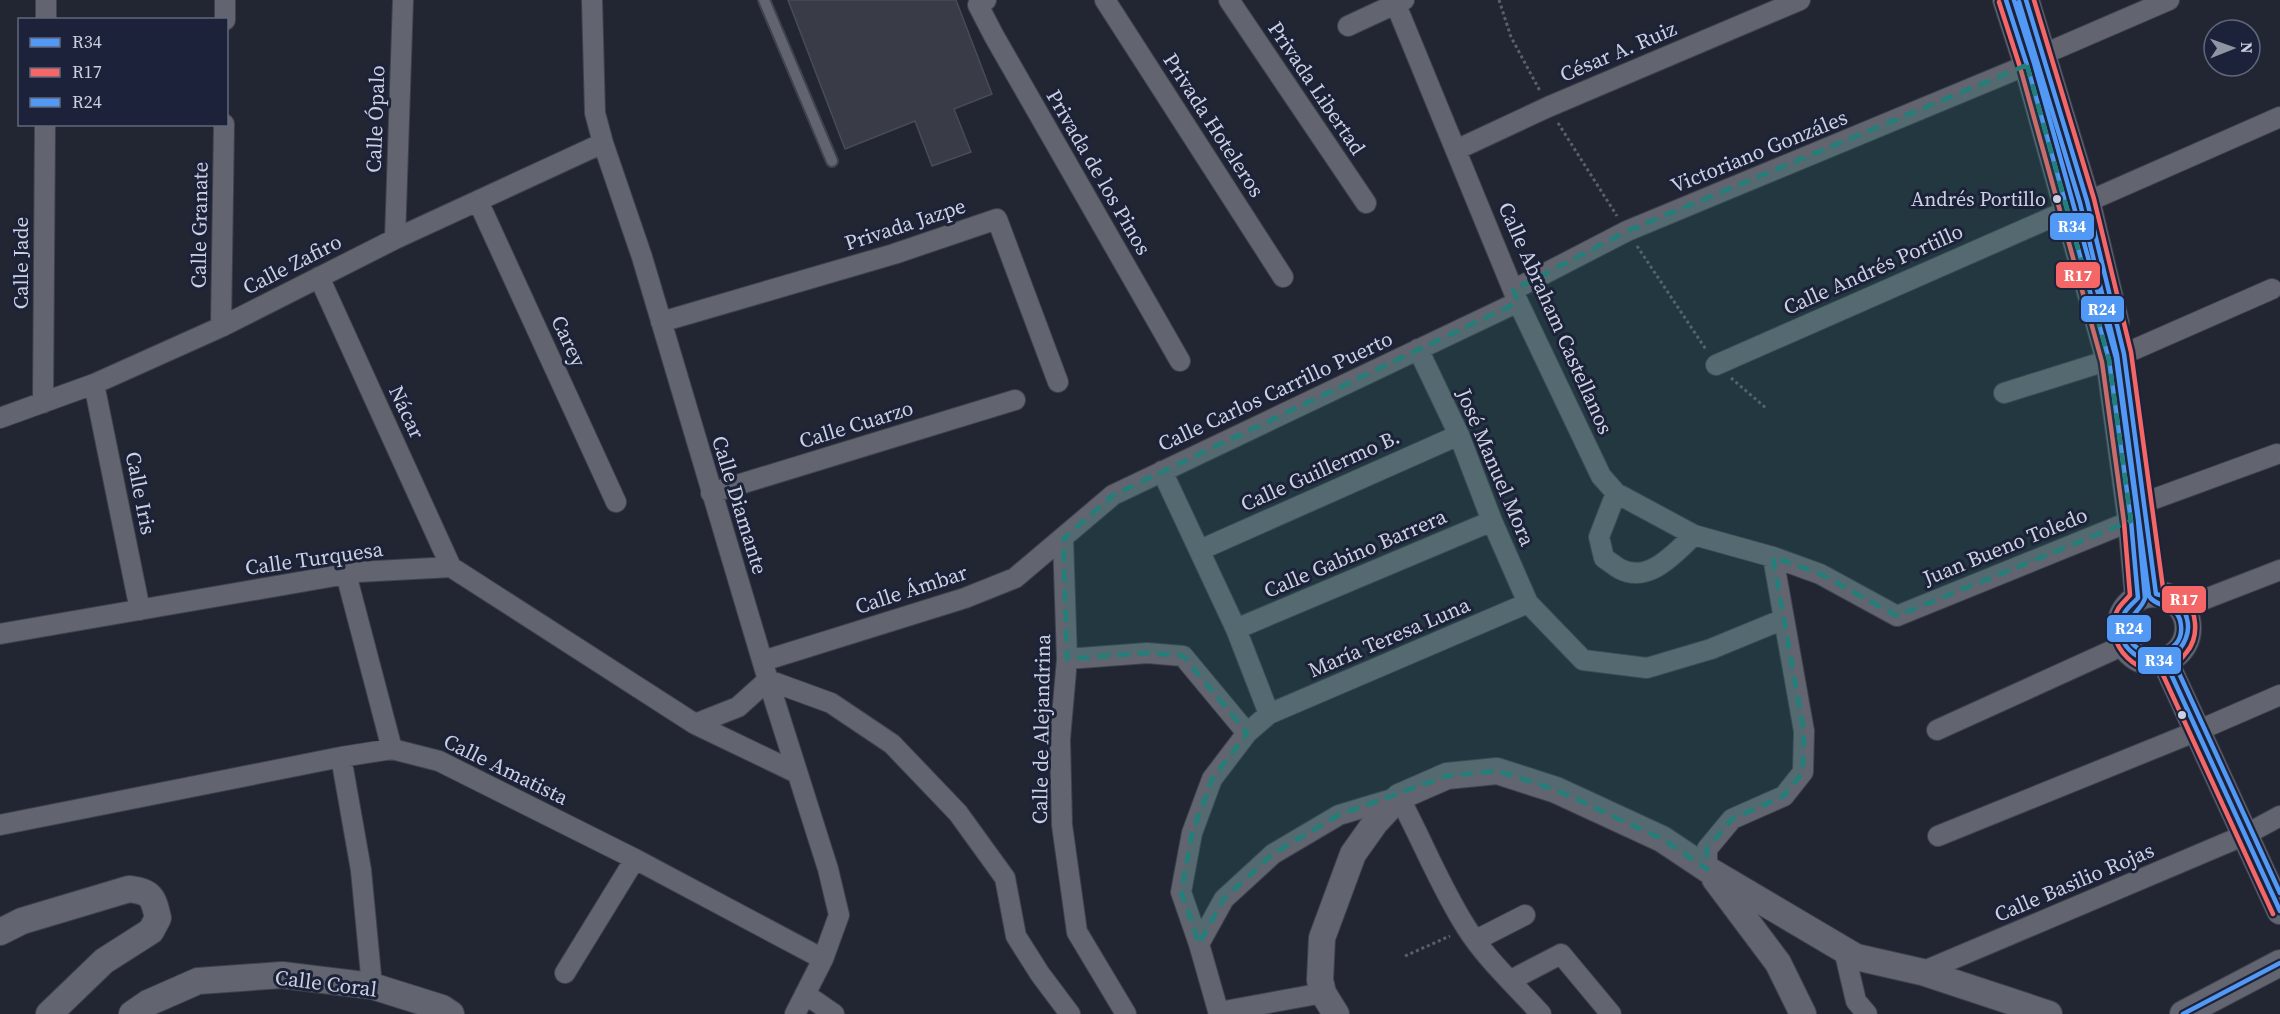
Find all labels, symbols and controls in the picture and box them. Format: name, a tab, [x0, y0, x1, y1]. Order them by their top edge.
street label: César A. Ruiz	[1555, 13, 1681, 89]
street label: Privada Libertad	[1261, 15, 1373, 161]
legend	[18, 18, 228, 126]
north arrow	[2202, 18, 2262, 78]
text: R34	[72, 29, 102, 54]
text: N	[2236, 42, 2258, 54]
street label: Privada Hoteleros	[1157, 47, 1271, 203]
text: R17	[72, 59, 102, 84]
street label: Calle Ópalo	[359, 65, 391, 173]
street label: Privada de los Pinos	[1040, 84, 1158, 260]
text: R24	[72, 89, 102, 114]
street label: Victoriano Gonzáles	[1666, 102, 1852, 200]
street label: Calle Granate	[183, 161, 215, 289]
place label: Andrés Portillo	[1911, 185, 2046, 213]
street label: Privada Jazpe	[841, 191, 969, 257]
marker: Andrés Portillo	[2051, 193, 2063, 205]
street label: Calle Abraham Castellanos	[1492, 197, 1620, 439]
line badge: R34	[2049, 212, 2095, 241]
text: R34	[2058, 215, 2086, 237]
street label: Calle Andrés Portillo	[1779, 216, 1967, 322]
street label: Calle Jade	[6, 217, 35, 309]
street label: Calle Zafiro	[238, 227, 346, 301]
line badge: R17	[2055, 261, 2101, 289]
text: R17	[2064, 264, 2092, 286]
line badge: R24	[2080, 295, 2125, 323]
text: R24	[2088, 298, 2116, 320]
street label: Carey	[544, 311, 594, 372]
street label: Calle Carlos Carrillo Puerto	[1153, 324, 1397, 458]
street label: Nácar	[382, 381, 432, 443]
street label: José Manuel Mora	[1449, 383, 1542, 550]
street label: Calle Cuarzo	[795, 393, 917, 455]
street label: Calle Guillermo B.	[1236, 422, 1404, 518]
street label: Calle Diamante	[705, 432, 775, 578]
street label: Calle Iris	[119, 449, 163, 537]
street label: Juan Bueno Toledo	[1918, 500, 2092, 593]
street label: Calle Gabino Barrera	[1259, 501, 1451, 605]
street label: Calle Turquesa	[243, 534, 385, 582]
street label: Calle Ámbar	[851, 557, 971, 621]
line badge: R17	[2161, 585, 2207, 614]
text: R17	[2170, 588, 2198, 610]
street label: María Teresa Luna	[1304, 590, 1475, 684]
line badge: R24	[2106, 614, 2152, 643]
text: R24	[2115, 617, 2143, 639]
street label: Calle de Alejandrina	[1025, 633, 1057, 824]
line badge: R34	[2137, 646, 2182, 675]
text: R34	[2145, 649, 2173, 671]
unlabelled marker	[2176, 709, 2188, 721]
street label: Calle Amatista	[439, 726, 573, 812]
street label: Calle Basilio Rojas	[1990, 835, 2158, 929]
street label: Calle Coral	[273, 962, 379, 1004]

